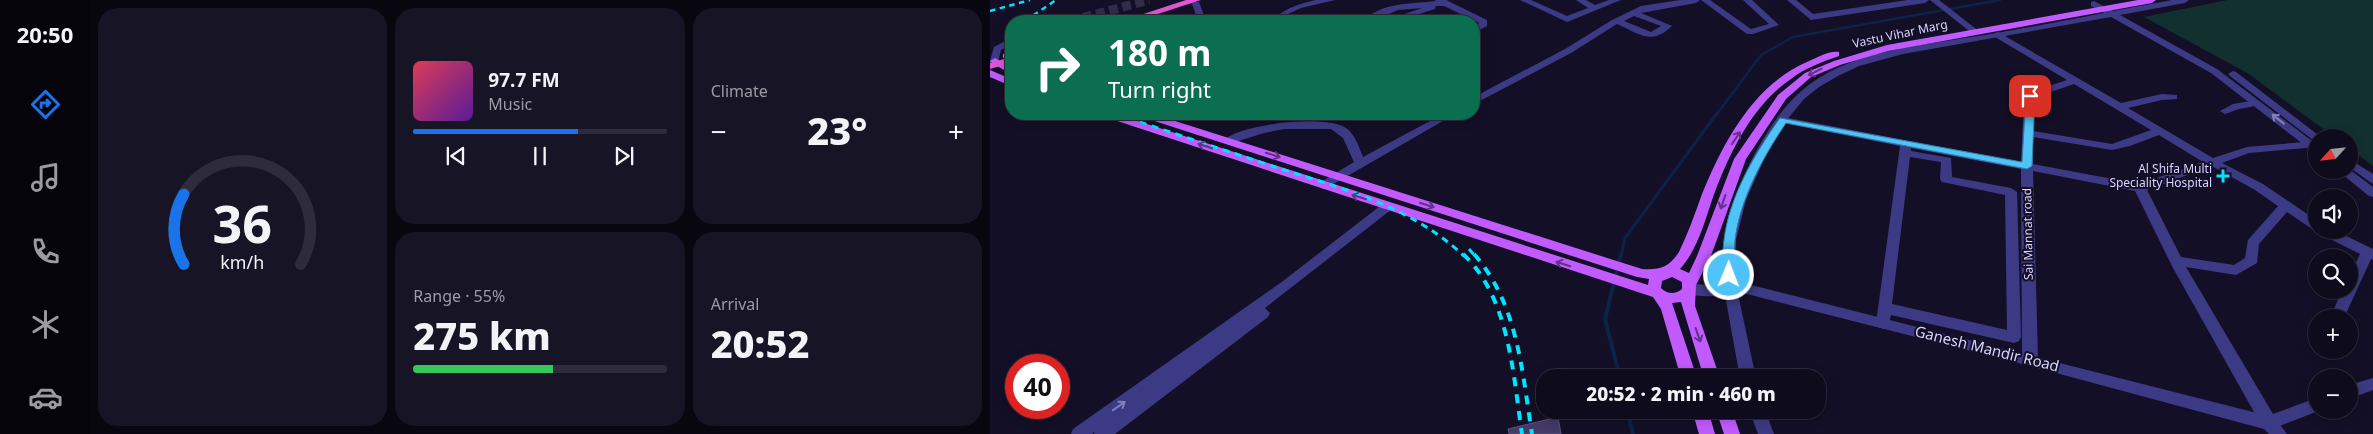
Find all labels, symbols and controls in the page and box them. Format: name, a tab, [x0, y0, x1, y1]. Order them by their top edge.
street label: Vastu Vihar Marg	[1851, 15, 1949, 52]
text: 20:50	[17, 19, 73, 49]
text: 180 m	[1108, 29, 1211, 76]
icon: right	[1025, 35, 1090, 100]
text: 97.7 FM	[488, 67, 560, 93]
one-way arrow	[1807, 67, 1822, 77]
text: Turn right	[1108, 74, 1211, 104]
pin	[2009, 75, 2051, 117]
text: Climate	[711, 80, 768, 102]
icon: arrive	[2016, 82, 2044, 110]
icon: directions	[28, 87, 63, 122]
text: Music	[488, 93, 532, 115]
text: 23°	[807, 104, 867, 156]
text: −	[711, 112, 727, 150]
text: +	[948, 112, 964, 150]
one-way arrow	[2272, 114, 2285, 125]
north arrow	[2308, 129, 2358, 179]
map controls	[2308, 129, 2358, 419]
one-way arrow	[1731, 131, 1741, 145]
one-way arrow	[1198, 141, 1213, 150]
icon: previous	[442, 142, 470, 170]
icon: pause	[526, 142, 554, 170]
icon: next	[610, 142, 638, 170]
one-way arrow	[1264, 151, 1280, 161]
icon: music	[28, 160, 63, 195]
place label: Al Shifa Multi Speciality Hospital	[2109, 160, 2212, 191]
marker: Al Shifa Multi Speciality Hospital	[2216, 169, 2230, 183]
text: 36	[213, 187, 272, 258]
street label: Sai Mannat road	[2018, 188, 2037, 280]
button: sound	[2308, 189, 2358, 239]
one-way arrow	[1352, 191, 1368, 201]
one-way arrow	[1718, 194, 1727, 209]
one-way arrow	[1419, 201, 1435, 210]
icon: phone	[28, 234, 63, 269]
position arrow	[1702, 248, 1754, 300]
button: search	[2308, 249, 2358, 299]
text: km/h	[221, 250, 265, 274]
one-way arrow	[1556, 259, 1572, 268]
text: Range · 55%	[413, 285, 505, 307]
text: Arrival	[711, 293, 759, 315]
icon: climate	[28, 307, 63, 342]
text: 275 km	[413, 309, 551, 361]
button: +	[2308, 309, 2358, 359]
text: 20:52	[711, 317, 809, 369]
street label: Ganesh Mandir Road	[1913, 320, 2061, 376]
one-way arrow	[1693, 327, 1703, 343]
speed limit sign: 40	[1005, 354, 1070, 419]
button: −	[2308, 369, 2358, 419]
icon: car	[28, 380, 63, 415]
text: 20:52 · 2 min · 460 m	[1586, 381, 1776, 407]
one-way arrow	[1111, 401, 1125, 411]

